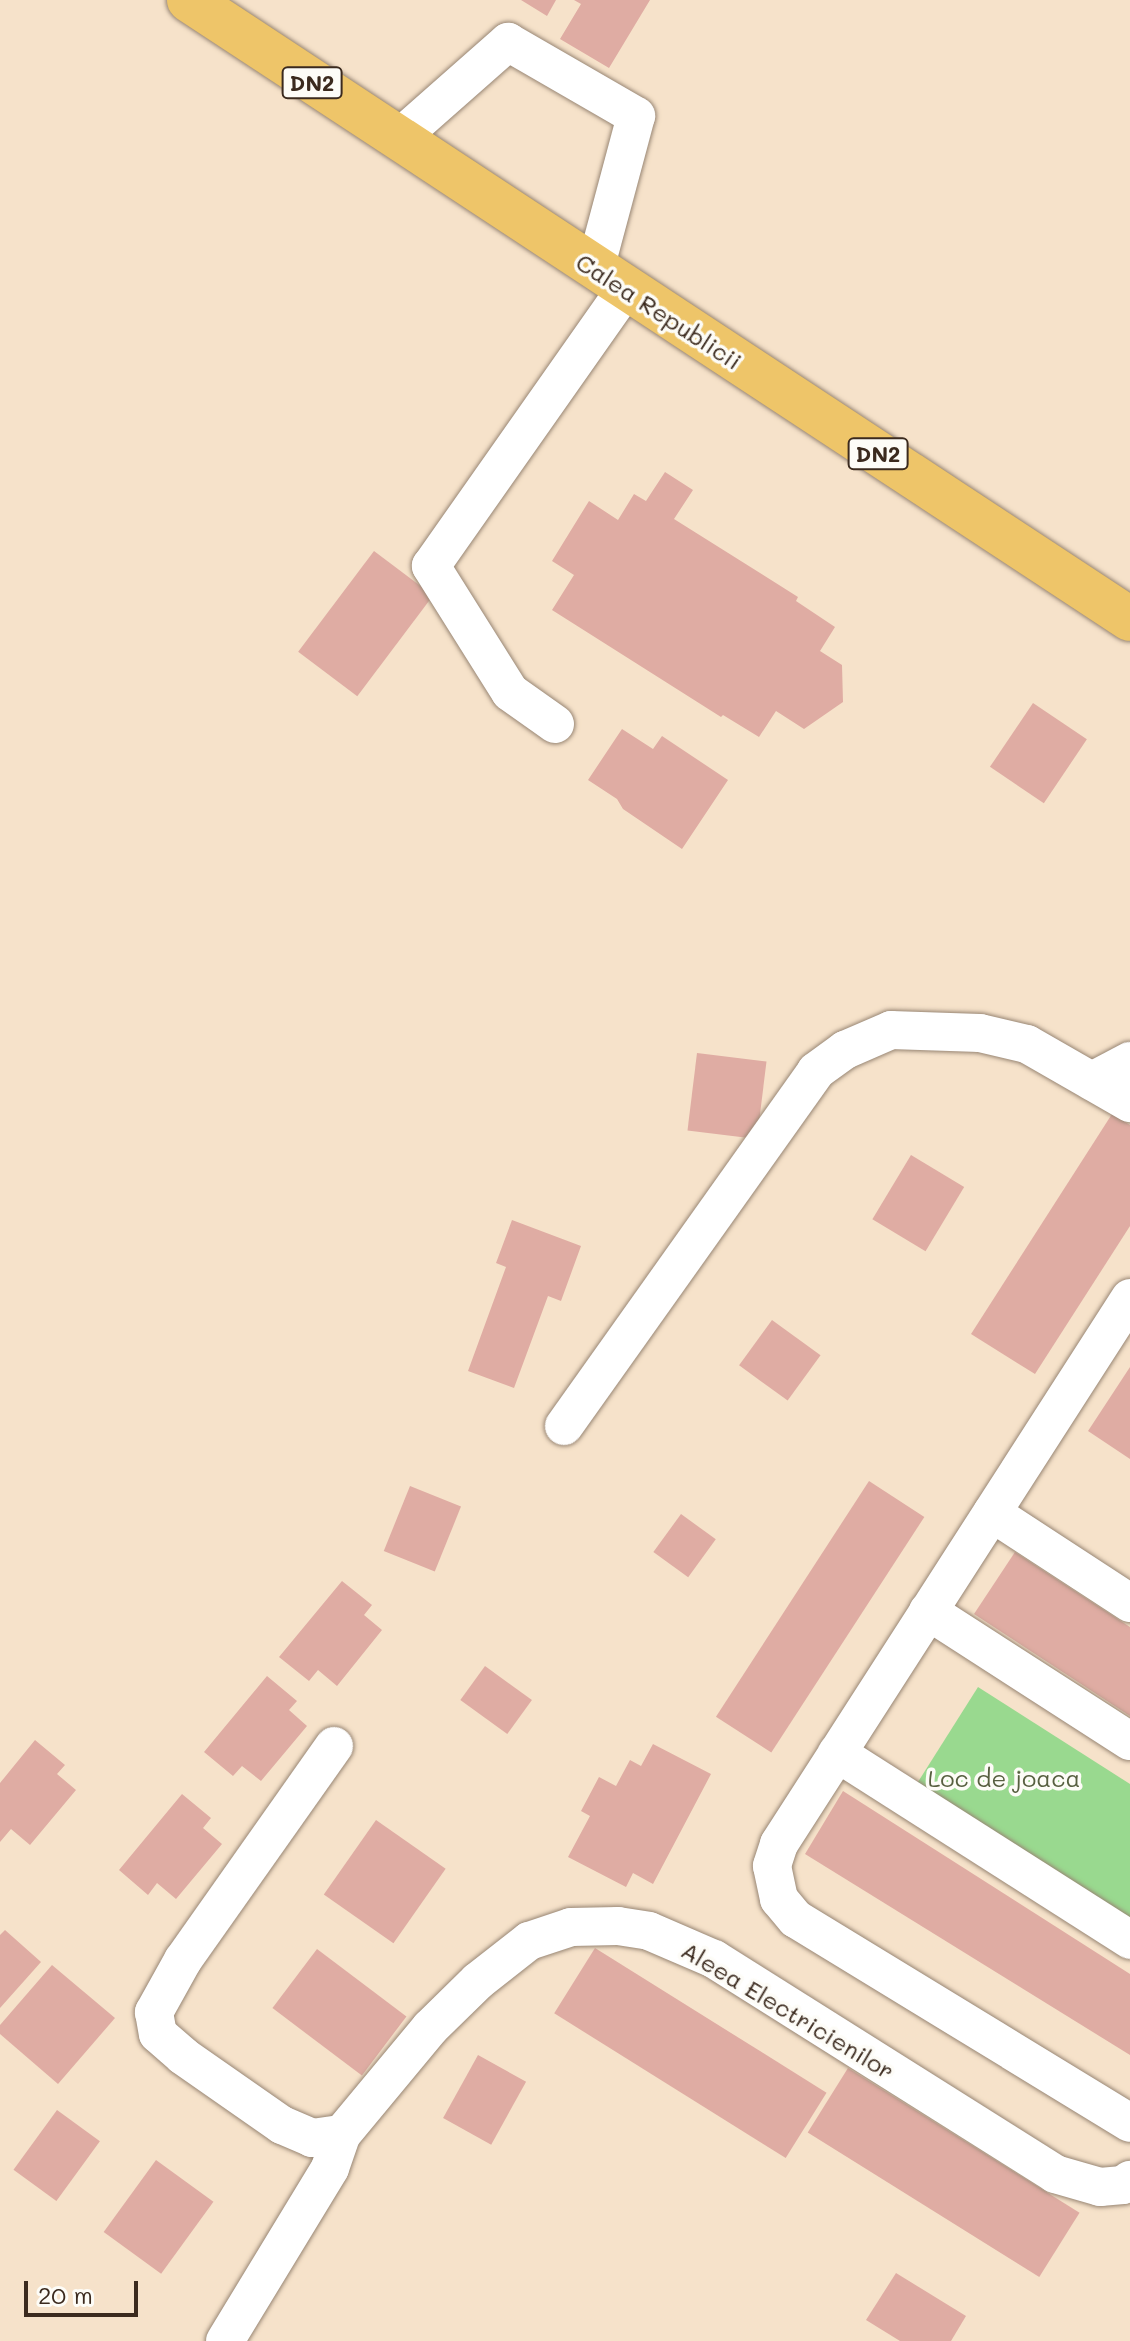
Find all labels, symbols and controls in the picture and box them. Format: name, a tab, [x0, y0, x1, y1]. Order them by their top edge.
road number: DN2	[280, 65, 344, 101]
street label: Calea Republicii	[571, 247, 747, 375]
road number: DN2	[846, 436, 910, 472]
park label: Loc de joaca	[928, 1764, 1080, 1792]
street label: Aleea Electricienilor	[676, 1935, 900, 2085]
scale bar	[28, 2265, 142, 2315]
text: 20 m	[38, 2279, 93, 2310]

